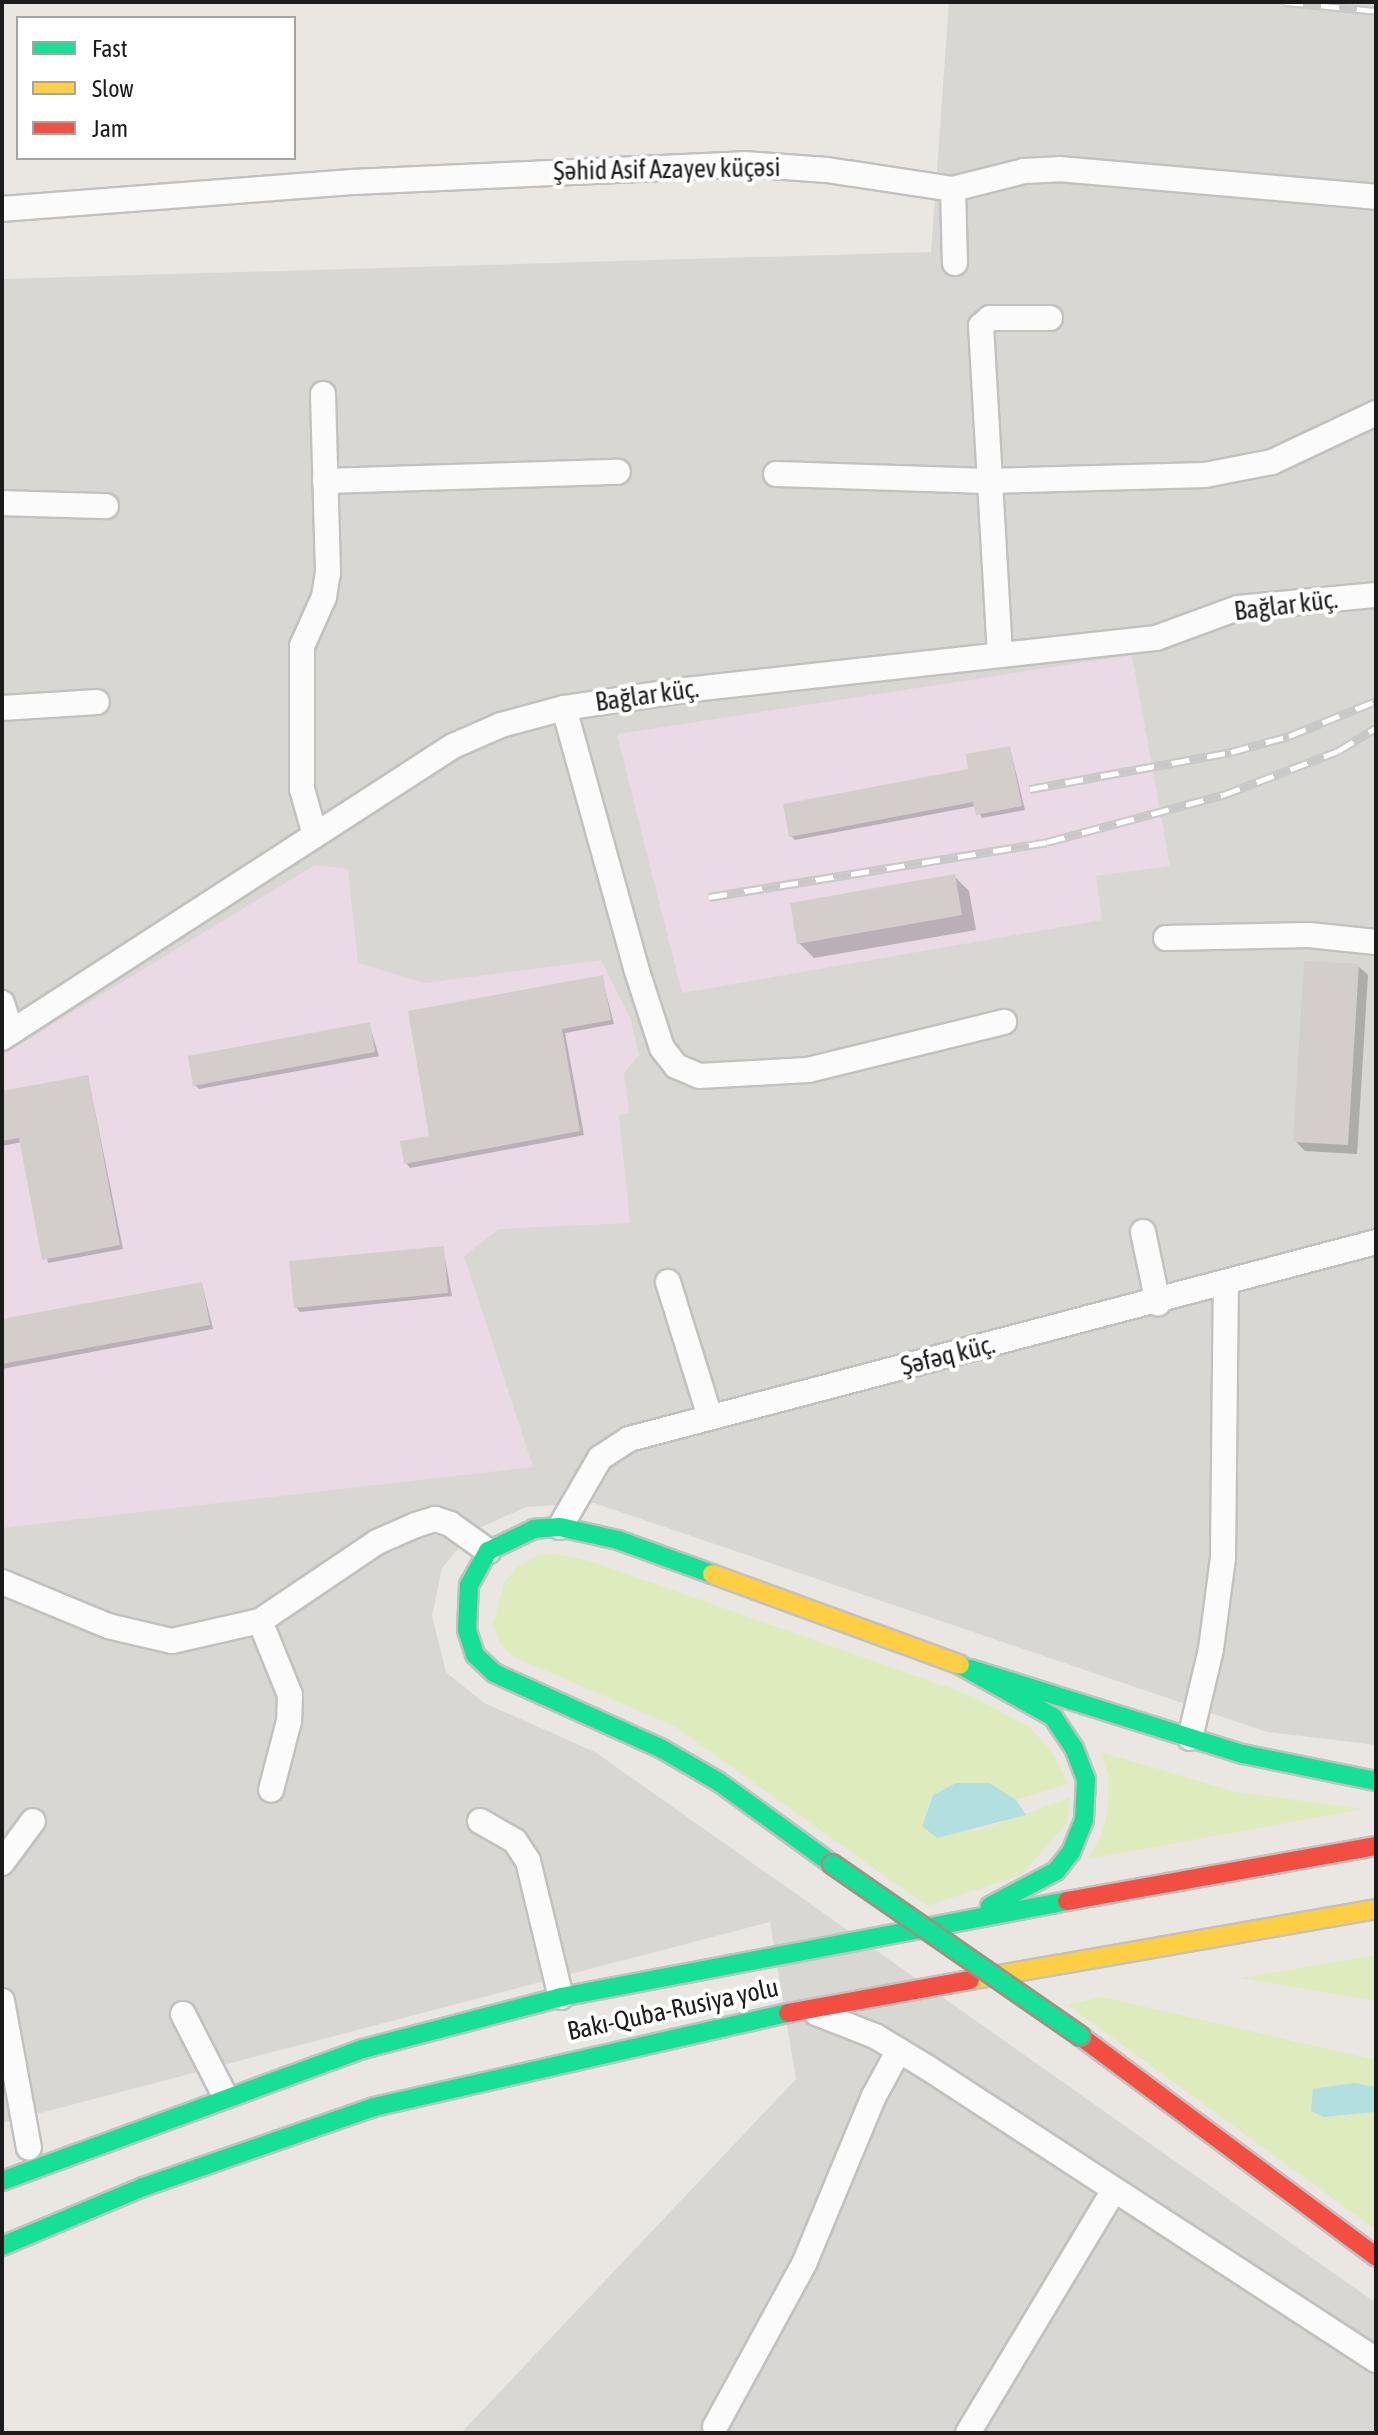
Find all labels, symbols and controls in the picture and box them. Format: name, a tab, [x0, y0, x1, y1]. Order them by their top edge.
legend	[16, 16, 296, 160]
text: Fast	[92, 35, 128, 62]
text: Slow	[92, 75, 134, 102]
text: Jam	[92, 115, 128, 142]
street label: Şəhid Asif Azayev küçəsi	[553, 152, 781, 188]
street label: Bağlar küç.	[1232, 584, 1340, 628]
street label: Bağlar küç.	[593, 673, 701, 719]
street label: Şəfəq küç.	[898, 1329, 998, 1383]
street label: Bakı-Quba-Rusiya yolu	[565, 1972, 781, 2048]

